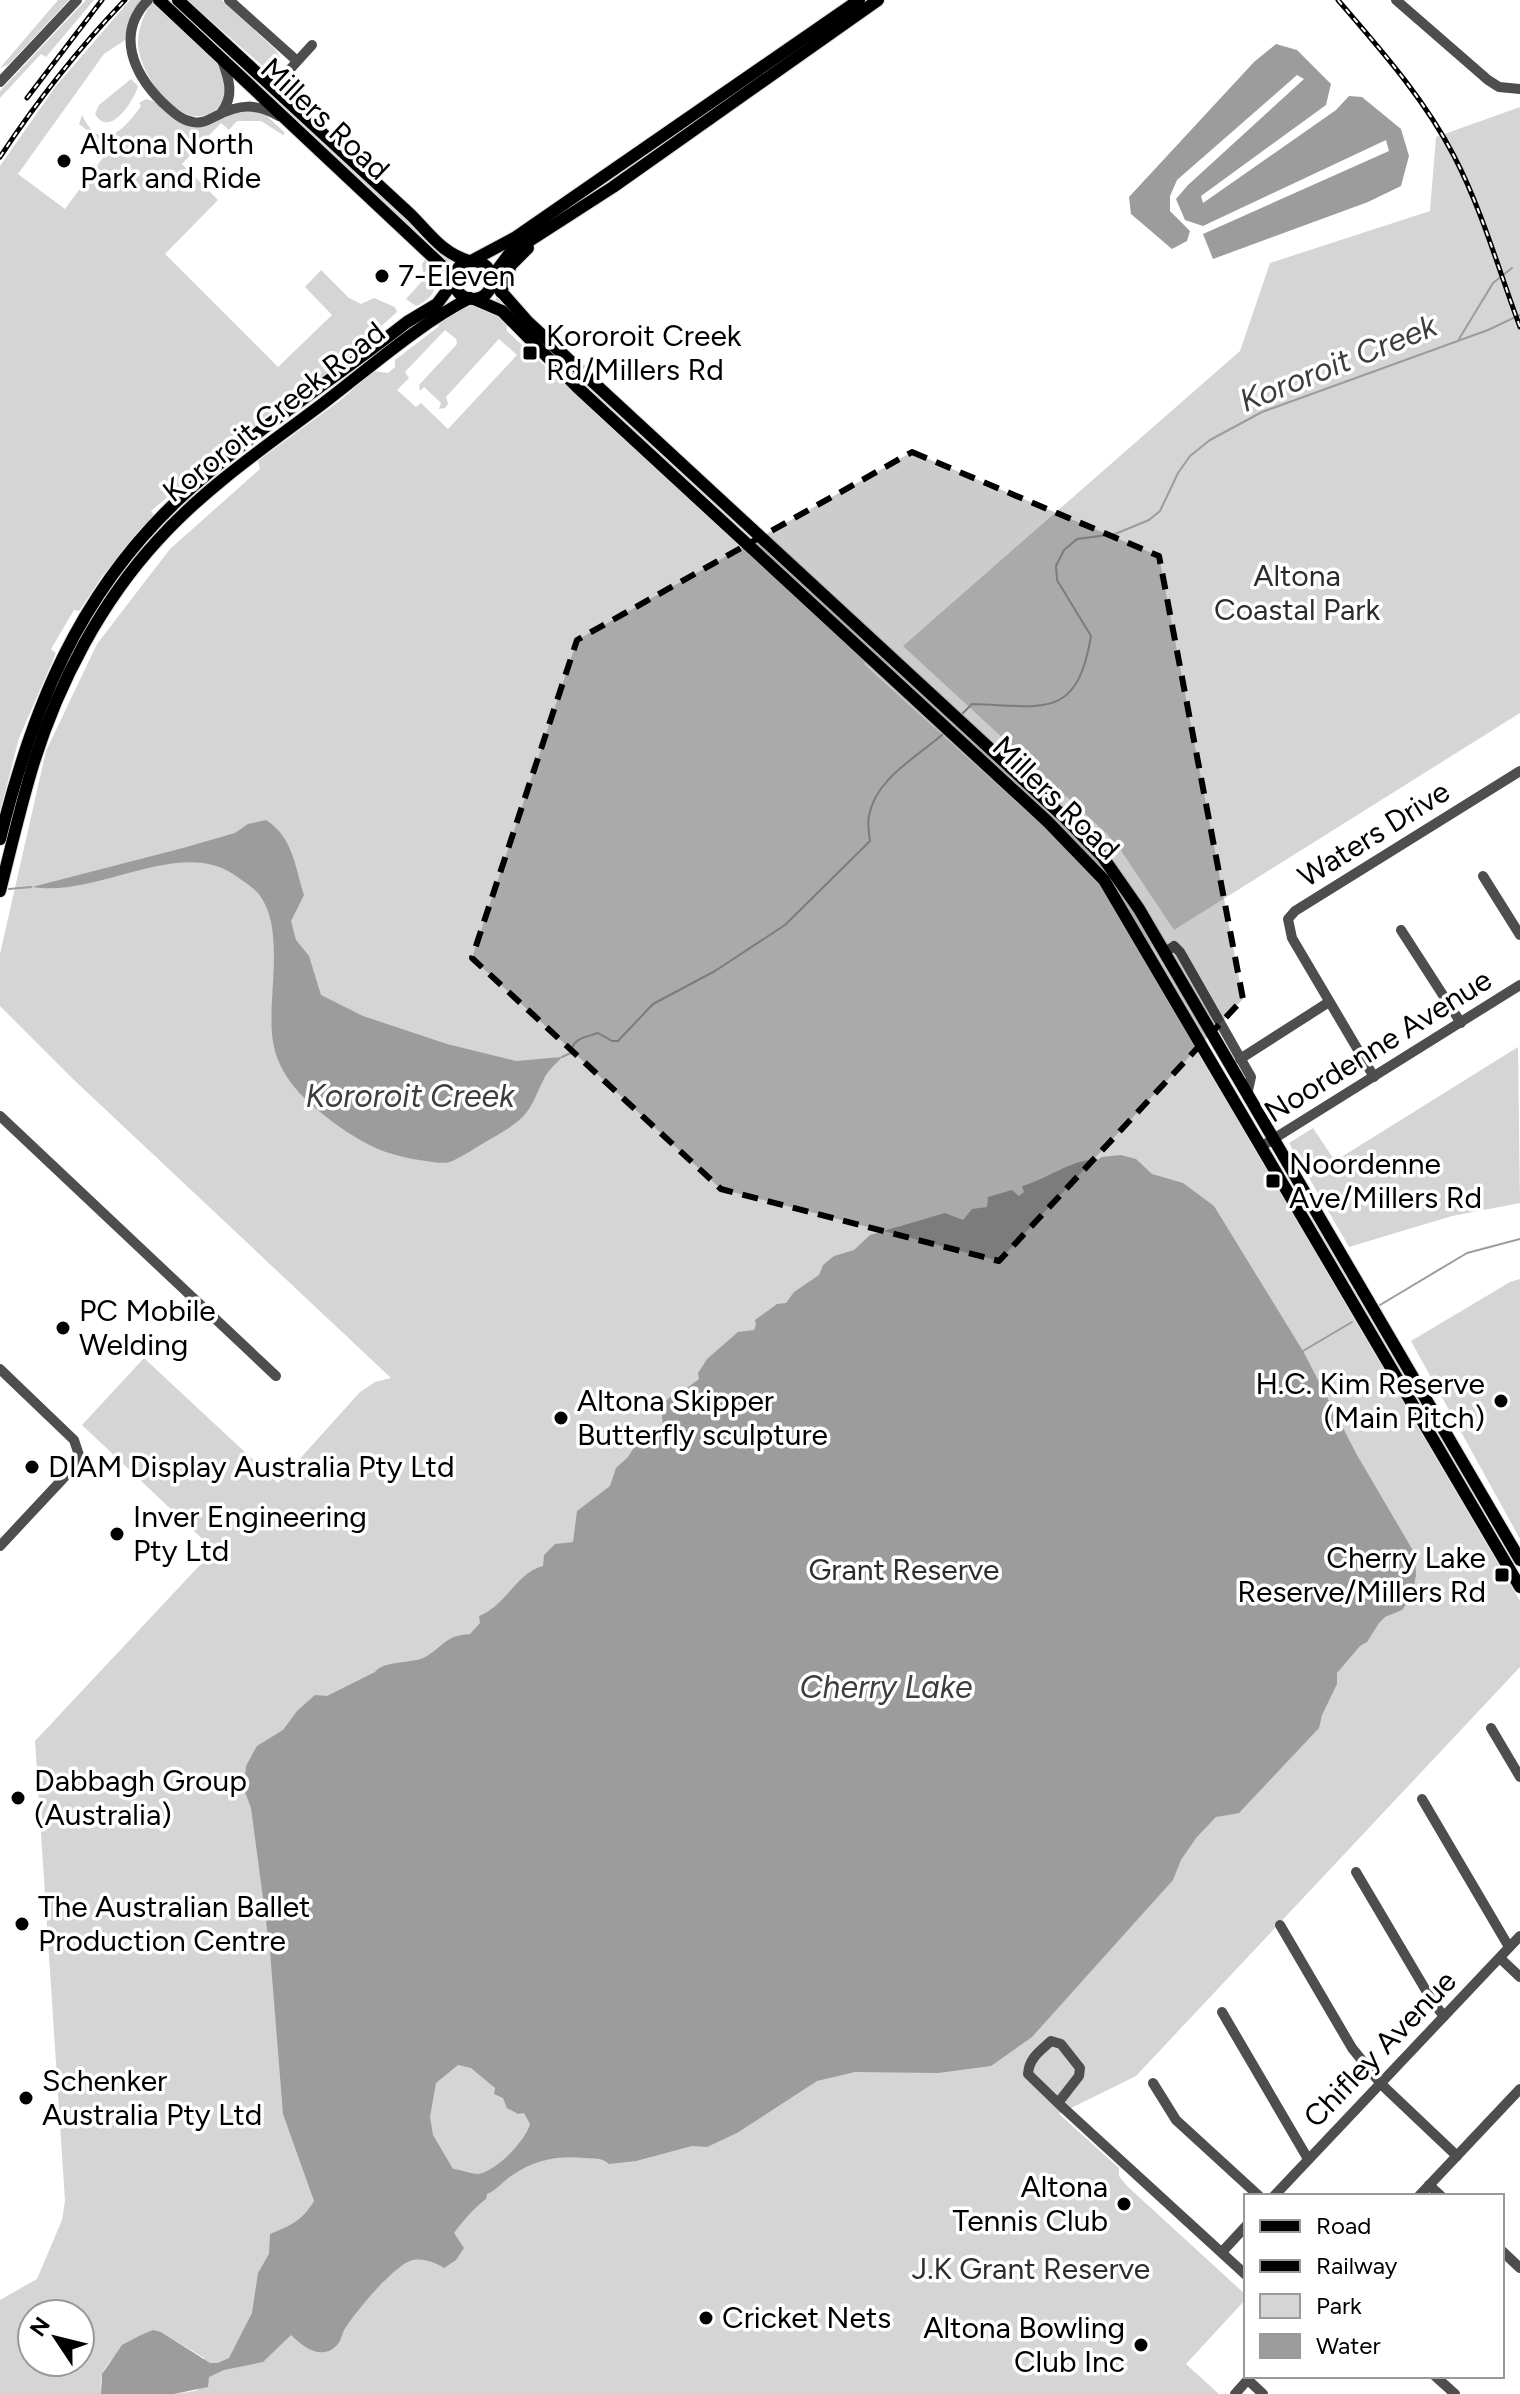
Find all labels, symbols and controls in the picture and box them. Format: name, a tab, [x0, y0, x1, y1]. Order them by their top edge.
street label: Millers Road	[253, 50, 397, 188]
place label: Altona North Park and Ride	[80, 125, 261, 196]
marker: Altona North Park and Ride	[55, 152, 73, 170]
place label: 7-Eleven	[398, 257, 515, 294]
marker: 7-Eleven	[373, 267, 391, 285]
water label: Kororoit Creek	[1234, 306, 1443, 420]
street label: Kororoit Creek Road	[155, 313, 392, 510]
place label: Kororoit Creek Rd/Millers Rd	[546, 317, 742, 388]
marker: Kororoit Creek Rd/Millers Rd	[521, 344, 539, 362]
park label: Altona Coastal Park	[1214, 557, 1380, 628]
street label: Millers Road	[985, 728, 1128, 867]
street label: Waters Drive	[1291, 772, 1456, 895]
street label: Noordenne Avenue	[1257, 961, 1498, 1130]
water label: Kororoit Creek	[305, 1077, 516, 1115]
place label: Noordenne Ave/Millers Rd	[1289, 1145, 1482, 1216]
marker: Noordenne Ave/Millers Rd	[1264, 1172, 1282, 1190]
place label: PC Mobile Welding	[79, 1292, 216, 1363]
marker: PC Mobile Welding	[54, 1319, 72, 1337]
place label: H.C. Kim Reserve (Main Pitch)	[1255, 1365, 1485, 1436]
place label: Altona Skipper Butterfly sculpture	[577, 1382, 828, 1453]
marker: H.C. Kim Reserve (Main Pitch)	[1492, 1392, 1510, 1410]
marker: Altona Skipper Butterfly sculpture	[552, 1409, 570, 1427]
place label: DIAM Display Australia Pty Ltd	[48, 1448, 454, 1485]
marker: DIAM Display Australia Pty Ltd	[23, 1458, 41, 1476]
place label: Inver Engineering Pty Ltd	[133, 1498, 367, 1569]
marker: Inver Engineering Pty Ltd	[108, 1525, 126, 1543]
place label: Cherry Lake Reserve/Millers Rd	[1237, 1539, 1486, 1610]
park label: Grant Reserve	[808, 1551, 1000, 1588]
marker: Cherry Lake Reserve/Millers Rd	[1493, 1566, 1511, 1584]
water label: Cherry Lake	[799, 1668, 973, 1706]
place label: Dabbagh Group (Australia)	[34, 1762, 247, 1833]
marker: Dabbagh Group (Australia)	[9, 1789, 27, 1807]
place label: The Australian Ballet Production Centre	[38, 1888, 310, 1959]
marker: The Australian Ballet Production Centre	[13, 1915, 31, 1933]
street label: Chifley Avenue	[1296, 1963, 1464, 2135]
place label: Schenker Australia Pty Ltd	[42, 2062, 262, 2133]
marker: Schenker Australia Pty Ltd	[17, 2089, 35, 2107]
place label: Altona Tennis Club	[953, 2168, 1108, 2239]
legend	[1244, 2194, 1504, 2378]
marker: Altona Tennis Club	[1115, 2195, 1133, 2213]
text: Road	[1316, 2211, 1371, 2240]
park label: J.K Grant Reserve	[912, 2250, 1150, 2287]
text: Railway	[1316, 2251, 1398, 2280]
text: Park	[1316, 2291, 1362, 2320]
north arrow	[16, 2298, 96, 2378]
place label: Cricket Nets	[722, 2299, 891, 2336]
marker: Cricket Nets	[697, 2309, 715, 2327]
place label: Altona Bowling Club Inc	[923, 2309, 1125, 2380]
text: N	[24, 2312, 56, 2342]
text: Water	[1316, 2331, 1381, 2360]
marker: Altona Bowling Club Inc	[1132, 2336, 1150, 2354]

